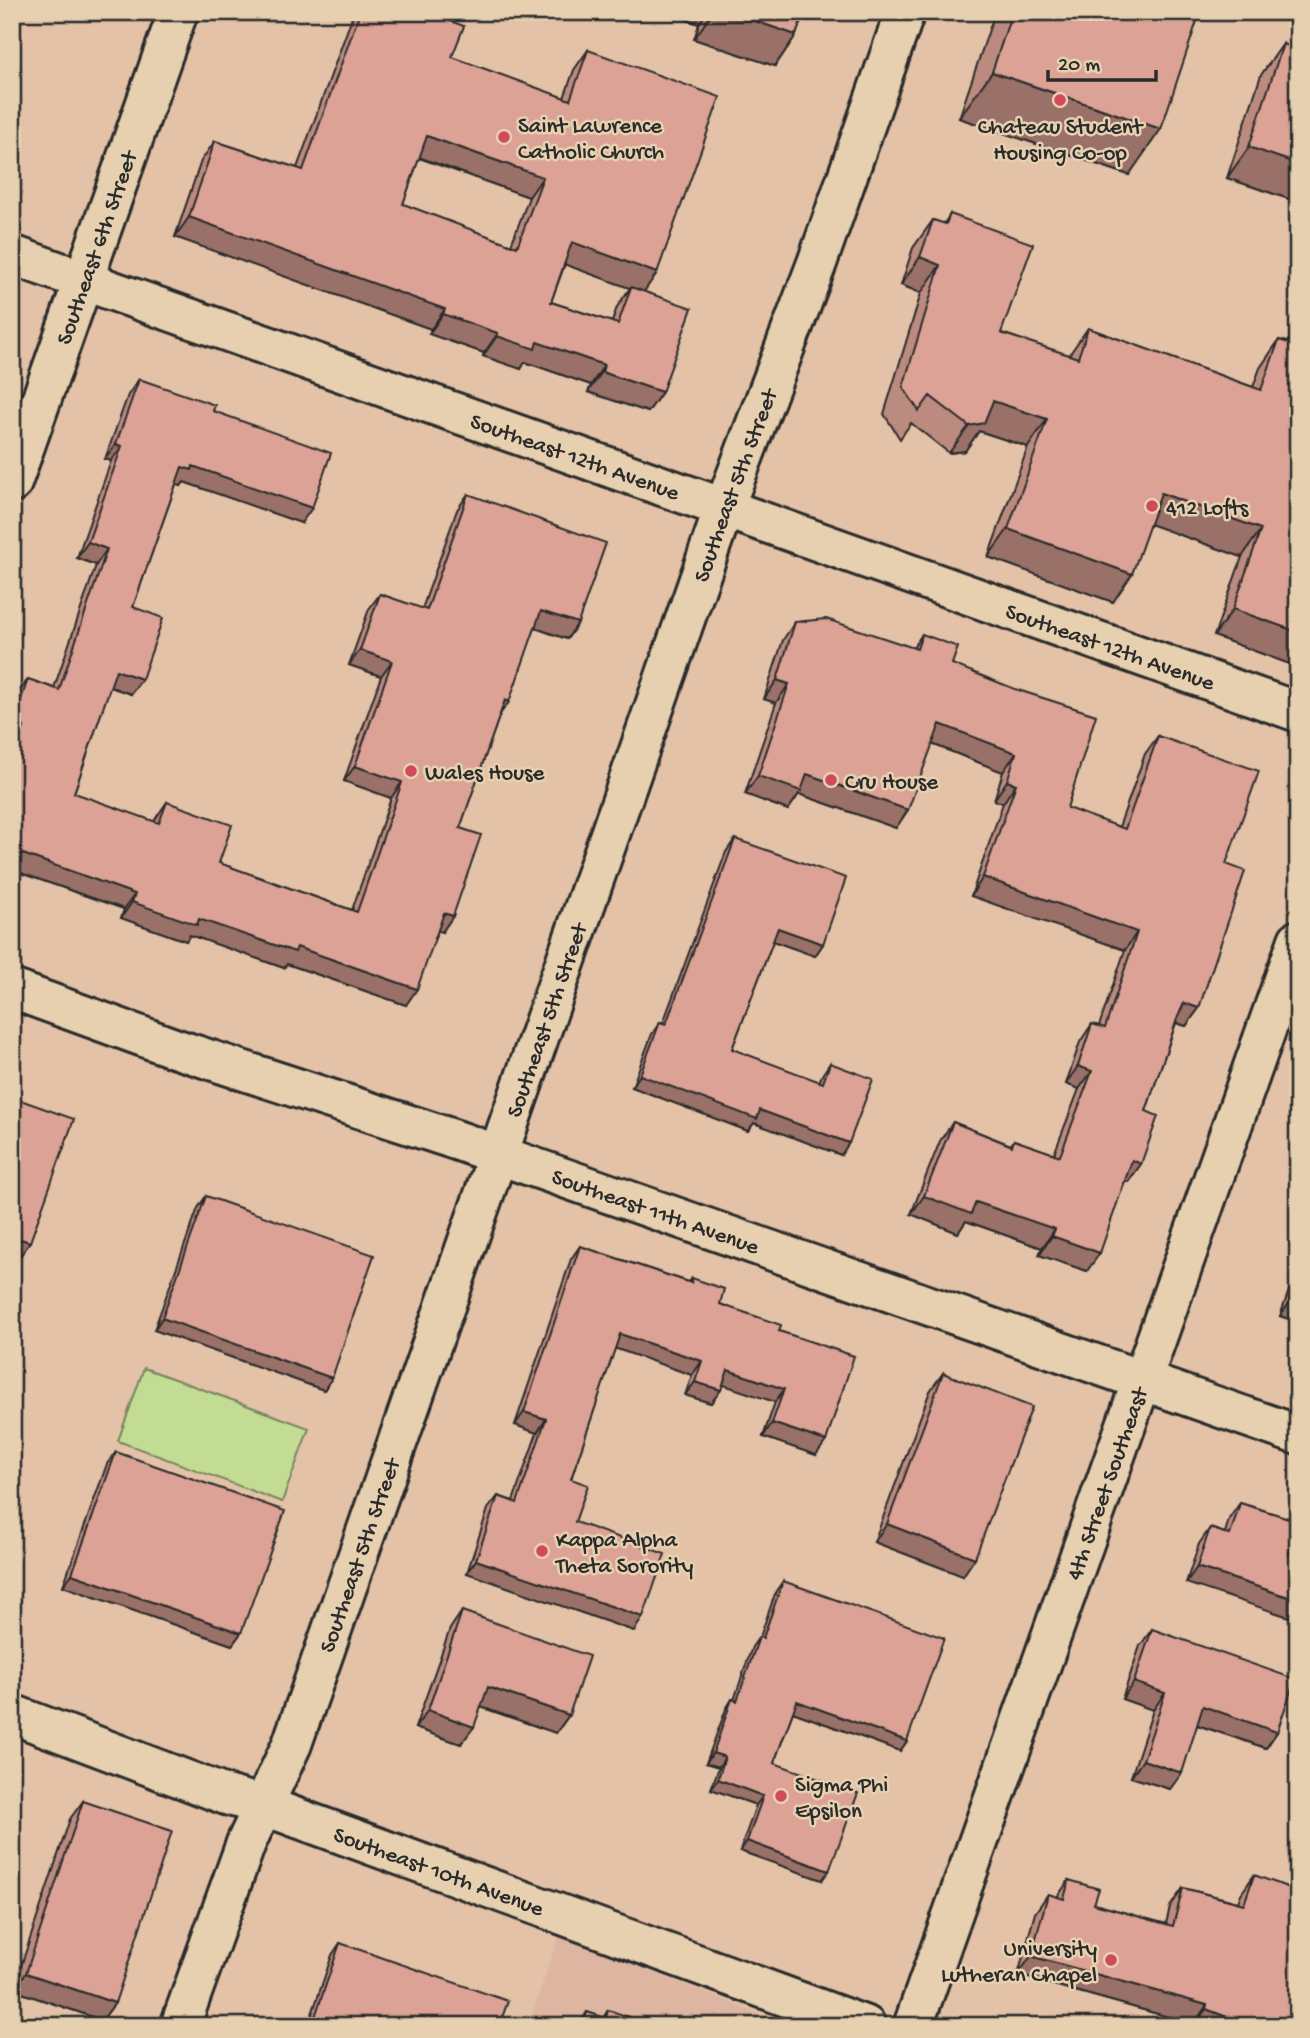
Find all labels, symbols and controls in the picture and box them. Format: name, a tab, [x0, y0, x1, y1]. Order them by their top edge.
scale bar	[1048, 38, 1156, 82]
text: 20 m	[1058, 54, 1100, 79]
marker: Chateau Student Housing Co-op	[1052, 92, 1068, 108]
place label: Saint Lawrence Catholic Church	[518, 114, 664, 167]
place label: Chateau Student Housing Co-op	[978, 115, 1144, 168]
marker: Saint Lawrence Catholic Church	[496, 129, 512, 145]
street label: Southeast 6th Street	[52, 146, 145, 349]
street label: Southeast 5th Street	[689, 384, 785, 586]
street label: Southeast 12th Avenue	[466, 409, 684, 508]
place label: 412 Lofts	[1166, 496, 1249, 523]
marker: 412 Lofts	[1144, 498, 1160, 514]
street label: Southeast 12th Avenue	[1001, 599, 1219, 699]
place label: Wales House	[425, 761, 545, 788]
marker: Wales House	[403, 763, 419, 779]
place label: Cru House	[845, 770, 939, 797]
marker: Cru House	[823, 772, 839, 788]
street label: Southeast 5th Street	[502, 919, 595, 1121]
street label: Southeast 11th Avenue	[547, 1165, 763, 1263]
street label: 4th Street Southeast	[1062, 1383, 1156, 1584]
street label: Southeast 5th Street	[315, 1454, 408, 1657]
place label: Kappa Alpha Theta Sorority	[554, 1528, 693, 1581]
marker: Kappa Alpha Theta Sorority	[534, 1543, 550, 1559]
place label: Sigma Phi Epsilon	[795, 1773, 888, 1826]
marker: Sigma Phi Epsilon	[773, 1788, 789, 1804]
street label: Southeast 10th Avenue	[329, 1822, 548, 1924]
place label: University Lutheran Chapel	[941, 1937, 1097, 1990]
marker: University Lutheran Chapel	[1103, 1952, 1119, 1968]

